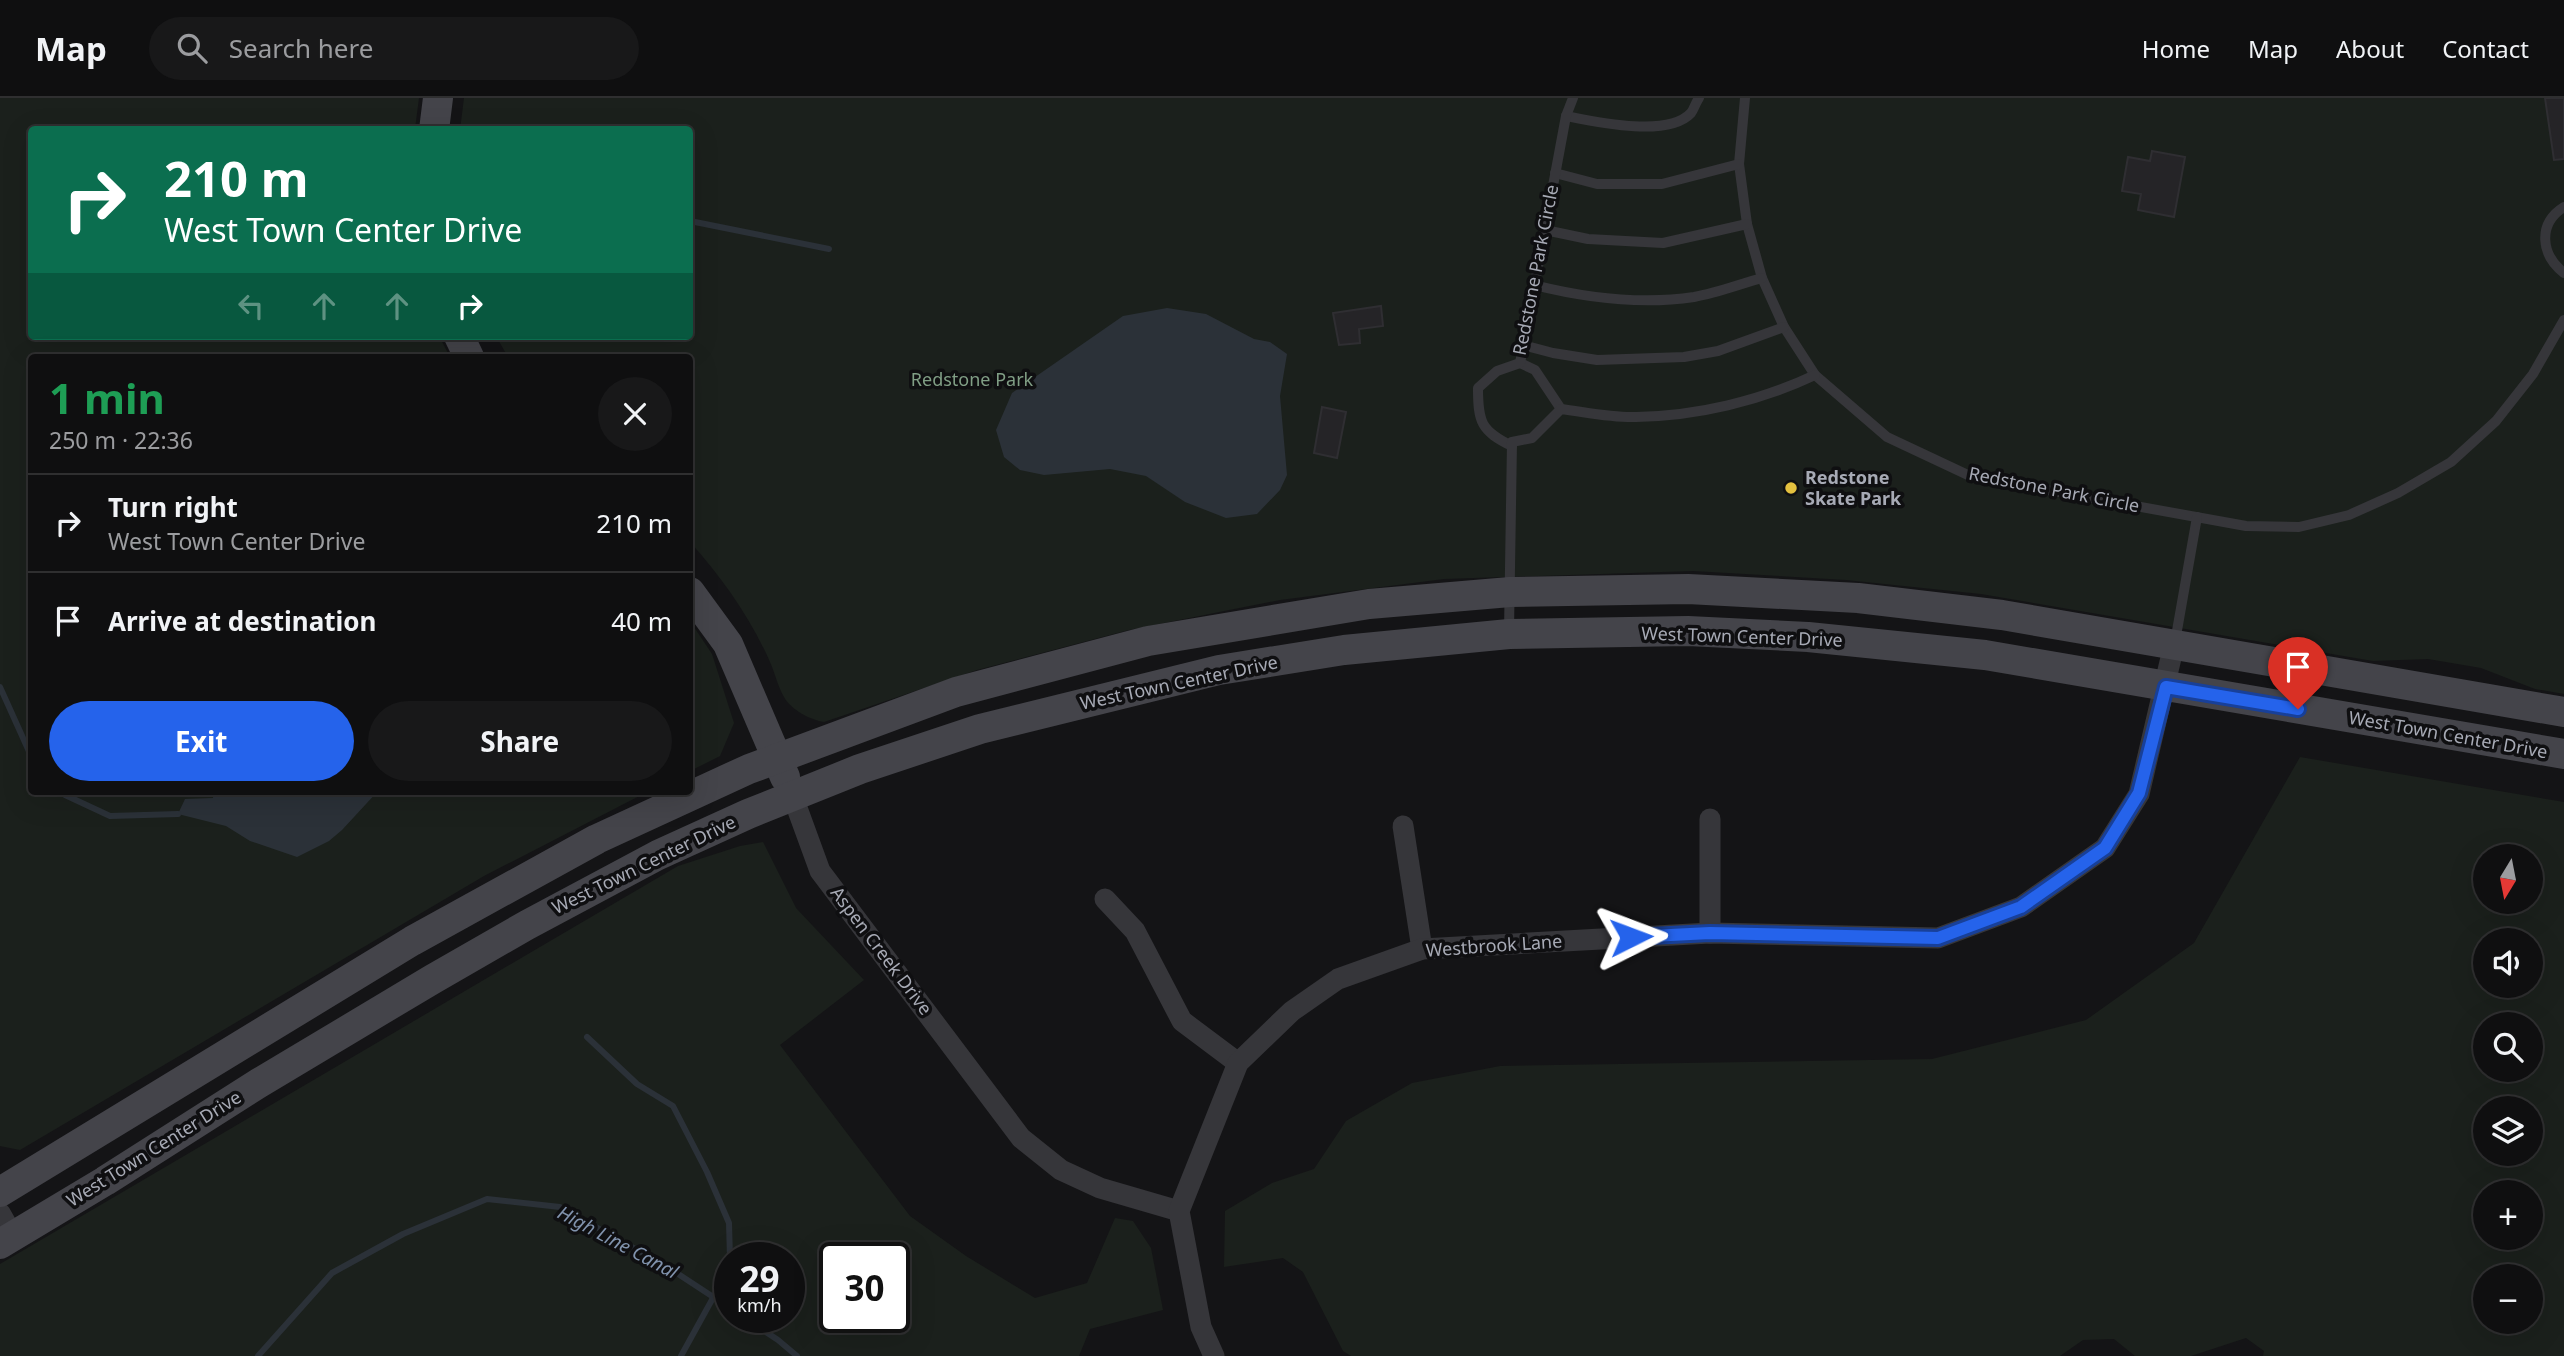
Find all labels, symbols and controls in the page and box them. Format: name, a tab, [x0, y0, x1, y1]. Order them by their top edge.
search box	[149, 17, 639, 80]
text: Map	[35, 26, 107, 71]
icon: search	[173, 29, 211, 67]
text: Search here	[229, 30, 373, 66]
text: Home	[2142, 32, 2210, 65]
text: Map	[2248, 32, 2298, 65]
text: About	[2336, 32, 2404, 65]
text: Contact	[2442, 32, 2529, 65]
text: 210 m	[164, 145, 309, 211]
icon: right	[49, 154, 140, 245]
street label: Redstone Park Circle	[1507, 182, 1563, 357]
text: West Town Center Drive	[164, 208, 522, 251]
icon: left	[232, 287, 270, 325]
icon: ahead	[305, 287, 343, 325]
icon: ahead	[378, 287, 416, 325]
icon: right	[451, 287, 489, 325]
park label: Redstone Park	[911, 367, 1034, 391]
text: 1 min	[49, 369, 165, 426]
button: close	[598, 377, 672, 451]
text: 250 m · 22:36	[49, 424, 193, 456]
street label: Redstone Park Circle	[1967, 461, 2142, 517]
place label: Redstone Skate Park	[1805, 465, 1902, 510]
marker: Redstone Skate Park	[1783, 480, 1799, 496]
text: Turn right	[108, 489, 238, 525]
icon: right	[49, 504, 87, 542]
text: 210 m	[596, 505, 672, 541]
text: West Town Center Drive	[108, 525, 365, 557]
icon: arrive	[49, 602, 87, 640]
text: Arrive at destination	[108, 603, 377, 639]
text: 40 m	[611, 603, 672, 639]
street label: West Town Center Drive	[1641, 620, 1843, 652]
pin	[2268, 637, 2328, 709]
icon: arrive	[2279, 648, 2317, 686]
street label: West Town Center Drive	[1078, 649, 1280, 715]
button: Exit	[49, 701, 354, 781]
button: Share	[368, 701, 672, 781]
street label: West Town Center Drive	[2347, 705, 2549, 763]
street label: West Town Center Drive	[548, 809, 739, 919]
north arrow	[2473, 844, 2543, 914]
map controls	[2473, 844, 2543, 1334]
street label: Aspen Creek Drive	[826, 881, 938, 1019]
position arrow	[1594, 900, 1668, 974]
street label: Westbrook Lane	[1425, 928, 1563, 962]
button: sound	[2473, 928, 2543, 998]
button: search	[2473, 1012, 2543, 1082]
street label: West Town Center Drive	[62, 1085, 245, 1212]
button: layers	[2473, 1096, 2543, 1166]
button: +	[2473, 1180, 2543, 1250]
water label: High Line Canal	[553, 1199, 684, 1285]
speed limit sign: 30	[819, 1242, 910, 1333]
text: 29	[739, 1255, 780, 1302]
button: −	[2473, 1264, 2543, 1334]
text: km/h	[737, 1293, 782, 1317]

